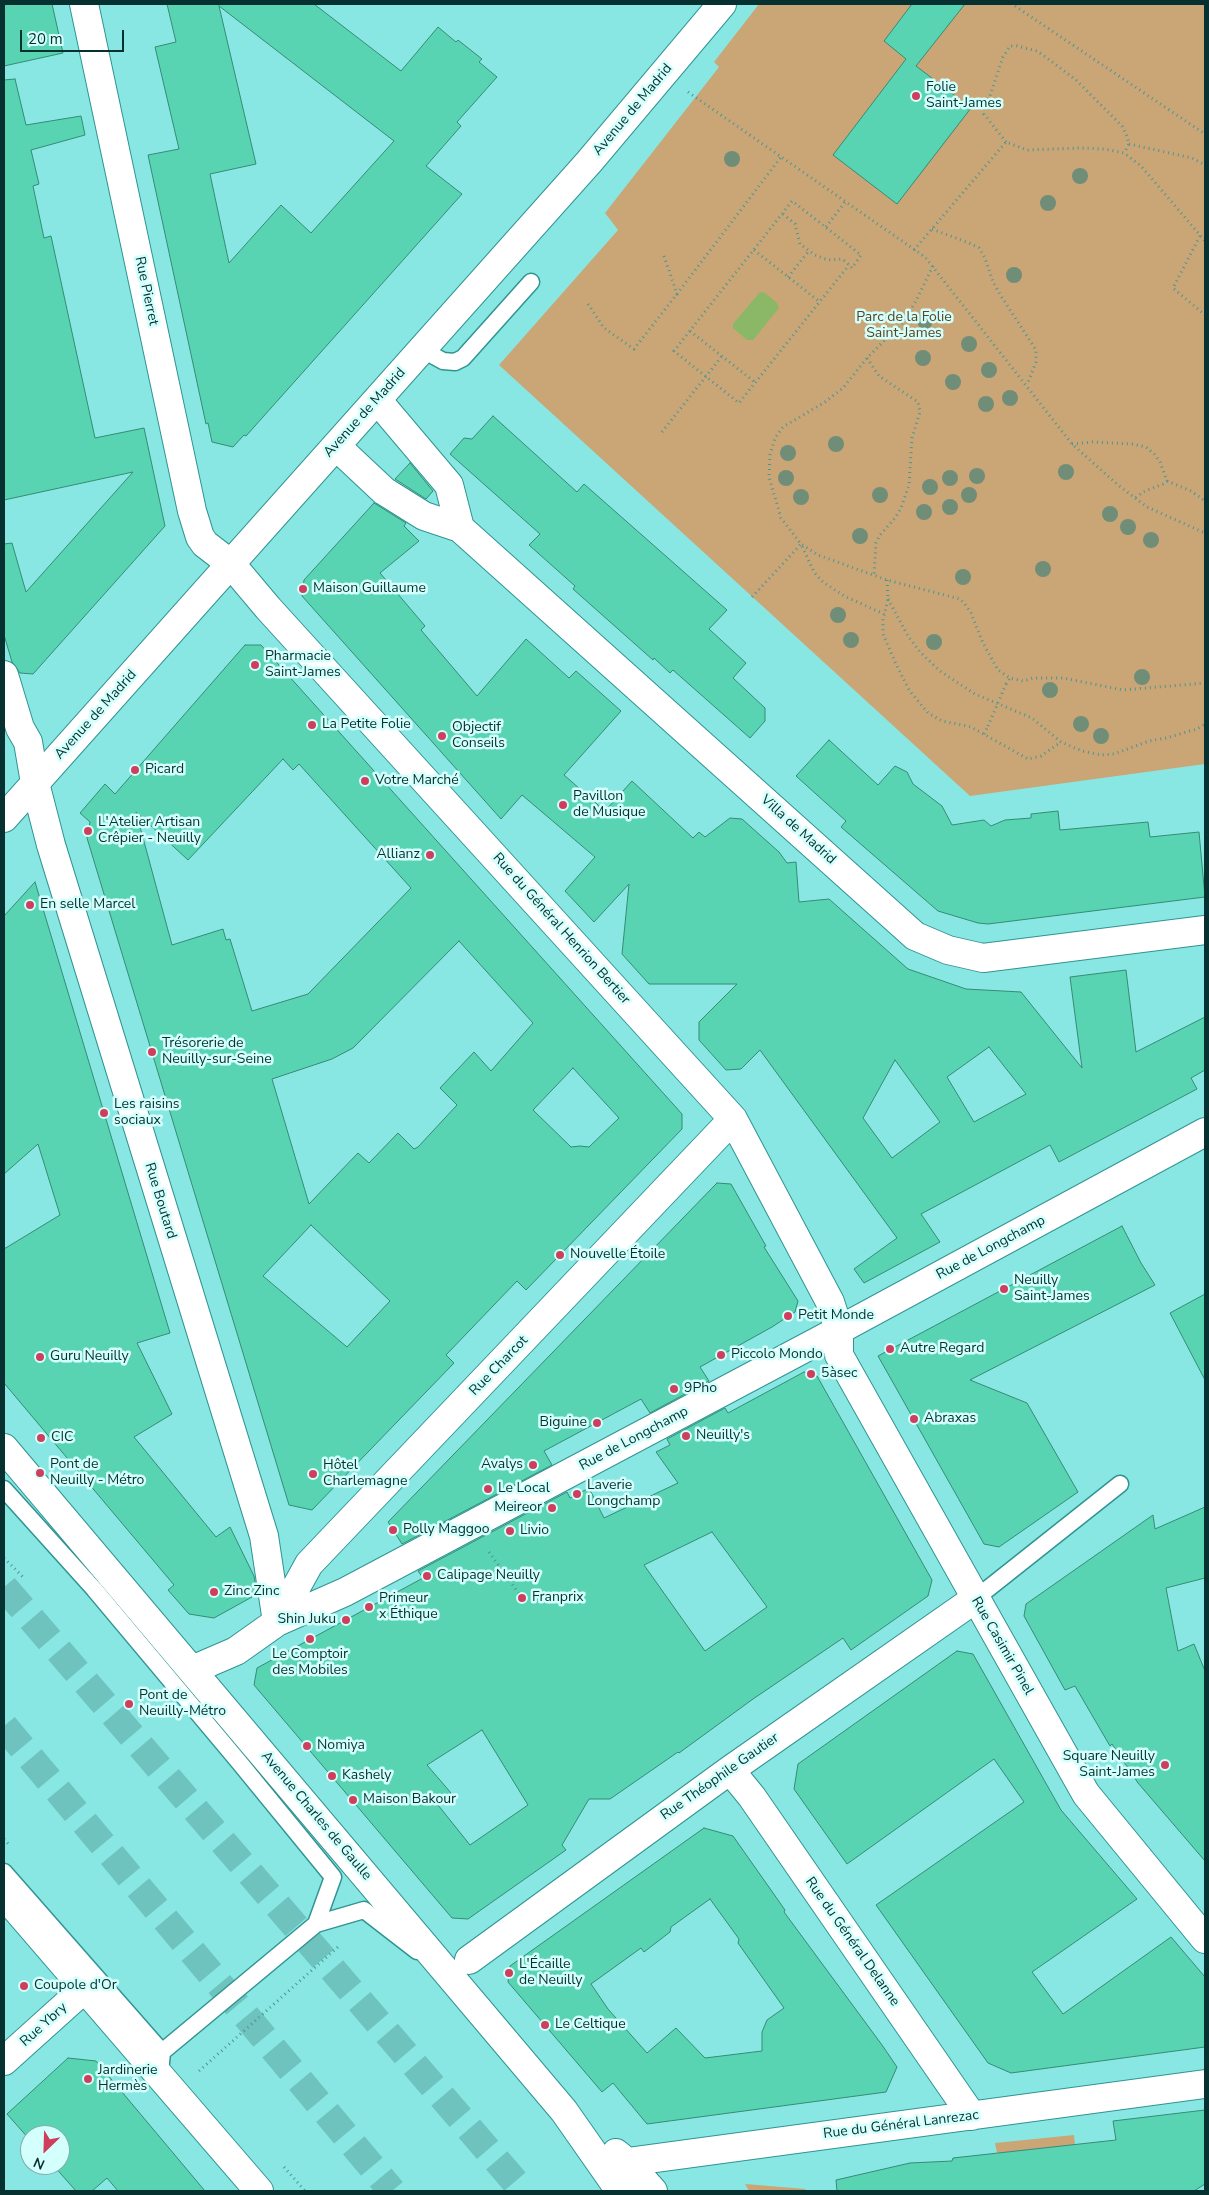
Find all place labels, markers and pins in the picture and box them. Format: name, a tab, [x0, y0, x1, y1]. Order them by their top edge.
place label: Folie Saint-James	[926, 80, 1002, 112]
marker: Folie Saint-James	[910, 90, 922, 102]
place label: Maison Guillaume	[313, 581, 426, 597]
marker: Maison Guillaume	[297, 583, 309, 595]
place label: Pharmacie Saint-James	[265, 649, 341, 682]
marker: Pharmacie Saint-James	[249, 659, 261, 671]
place label: La Petite Folie	[322, 717, 411, 733]
marker: La Petite Folie	[306, 719, 318, 731]
place label: Objectif Conseils	[452, 720, 505, 752]
marker: Objectif Conseils	[436, 730, 448, 742]
place label: Picard	[145, 762, 184, 778]
marker: Picard	[129, 764, 141, 776]
place label: Votre Marché	[375, 773, 459, 789]
marker: Votre Marché	[359, 775, 371, 787]
place label: Pavillon de Musique	[573, 789, 645, 822]
marker: Pavillon de Musique	[557, 799, 569, 811]
place label: L'Atelier Artisan Crêpier - Neuilly	[98, 815, 201, 848]
marker: L'Atelier Artisan Crêpier - Neuilly	[82, 825, 94, 837]
place label: Allianz	[376, 847, 420, 863]
marker: Allianz	[424, 849, 436, 861]
place label: En selle Marcel	[40, 897, 135, 913]
marker: En selle Marcel	[24, 899, 36, 911]
place label: Trésorerie de Neuilly-sur-Seine	[162, 1036, 272, 1068]
marker: Trésorerie de Neuilly-sur-Seine	[146, 1046, 158, 1058]
place label: Les raisins sociaux	[114, 1097, 180, 1130]
marker: Les raisins sociaux	[98, 1107, 110, 1119]
place label: Nouvelle Étoile	[570, 1247, 665, 1263]
marker: Nouvelle Étoile	[554, 1249, 566, 1261]
place label: Neuilly Saint-James	[1014, 1273, 1090, 1305]
marker: Neuilly Saint-James	[998, 1283, 1010, 1295]
place label: Petit Monde	[798, 1308, 874, 1324]
marker: Petit Monde	[782, 1310, 794, 1322]
place label: Autre Regard	[900, 1341, 984, 1357]
marker: Autre Regard	[884, 1343, 896, 1355]
place label: Piccolo Mondo	[731, 1347, 823, 1363]
place label: Guru Neuilly	[50, 1349, 129, 1365]
marker: Piccolo Mondo	[715, 1349, 727, 1361]
marker: Guru Neuilly	[34, 1351, 46, 1363]
place label: 5àsec	[821, 1366, 857, 1382]
marker: 5àsec	[805, 1368, 817, 1380]
place label: 9Pho	[684, 1381, 717, 1397]
marker: 9Pho	[668, 1383, 680, 1395]
place label: Abraxas	[924, 1411, 976, 1427]
marker: Abraxas	[908, 1413, 920, 1425]
place label: Biguine	[540, 1415, 587, 1431]
marker: Biguine	[591, 1417, 603, 1429]
place label: Neuilly's	[696, 1428, 750, 1444]
place label: CIC	[51, 1430, 73, 1446]
marker: Neuilly's	[680, 1430, 692, 1442]
marker: CIC	[35, 1432, 47, 1444]
place label: Pont de Neuilly - Métro	[50, 1457, 144, 1490]
place label: Avalys	[481, 1457, 523, 1473]
place label: Hôtel Charlemagne	[323, 1458, 407, 1490]
marker: Avalys	[527, 1459, 539, 1471]
marker: Pont de Neuilly - Métro	[34, 1467, 46, 1479]
marker: Hôtel Charlemagne	[307, 1468, 319, 1480]
place label: Laverie Longchamp	[587, 1478, 660, 1510]
place label: Le Local	[498, 1481, 550, 1497]
marker: Le Local	[482, 1483, 494, 1495]
marker: Laverie Longchamp	[571, 1488, 583, 1500]
place label: Meireor	[494, 1500, 542, 1516]
marker: Meireor	[546, 1502, 558, 1514]
place label: Polly Maggoo	[403, 1522, 490, 1538]
place label: Livio	[520, 1523, 549, 1539]
marker: Polly Maggoo	[387, 1524, 399, 1536]
marker: Livio	[504, 1525, 516, 1537]
place label: Calipage Neuilly	[437, 1568, 540, 1584]
marker: Calipage Neuilly	[421, 1570, 433, 1582]
place label: Zinc Zinc	[224, 1584, 279, 1600]
marker: Zinc Zinc	[208, 1586, 220, 1598]
place label: Franprix	[532, 1590, 584, 1606]
place label: Primeur x Éthique	[379, 1591, 438, 1624]
marker: Franprix	[516, 1592, 528, 1604]
marker: Primeur x Éthique	[363, 1601, 375, 1613]
place label: Shin Juku	[277, 1612, 336, 1628]
marker: Shin Juku	[340, 1614, 352, 1626]
marker: Le Comptoir des Mobiles	[304, 1633, 316, 1645]
place label: Le Comptoir des Mobiles	[272, 1647, 348, 1680]
place label: Pont de Neuilly-Métro	[139, 1688, 226, 1720]
marker: Pont de Neuilly-Métro	[123, 1698, 135, 1710]
place label: Nomiya	[317, 1738, 365, 1754]
marker: Nomiya	[301, 1740, 313, 1752]
place label: Square Neuilly Saint-James	[1063, 1749, 1155, 1781]
marker: Square Neuilly Saint-James	[1159, 1759, 1171, 1771]
place label: Kashely	[342, 1768, 391, 1784]
marker: Kashely	[326, 1770, 338, 1782]
place label: Maison Bakour	[363, 1792, 456, 1808]
marker: Maison Bakour	[347, 1794, 359, 1806]
place label: L'Écaille de Neuilly	[519, 1957, 582, 1990]
marker: L'Écaille de Neuilly	[503, 1967, 515, 1979]
place label: Coupole d'Or	[34, 1978, 117, 1994]
marker: Coupole d'Or	[18, 1980, 30, 1992]
place label: Le Celtique	[555, 2017, 626, 2033]
marker: Le Celtique	[539, 2019, 551, 2031]
place label: Jardinerie Hermès	[98, 2063, 157, 2096]
marker: Jardinerie Hermès	[82, 2073, 94, 2085]

